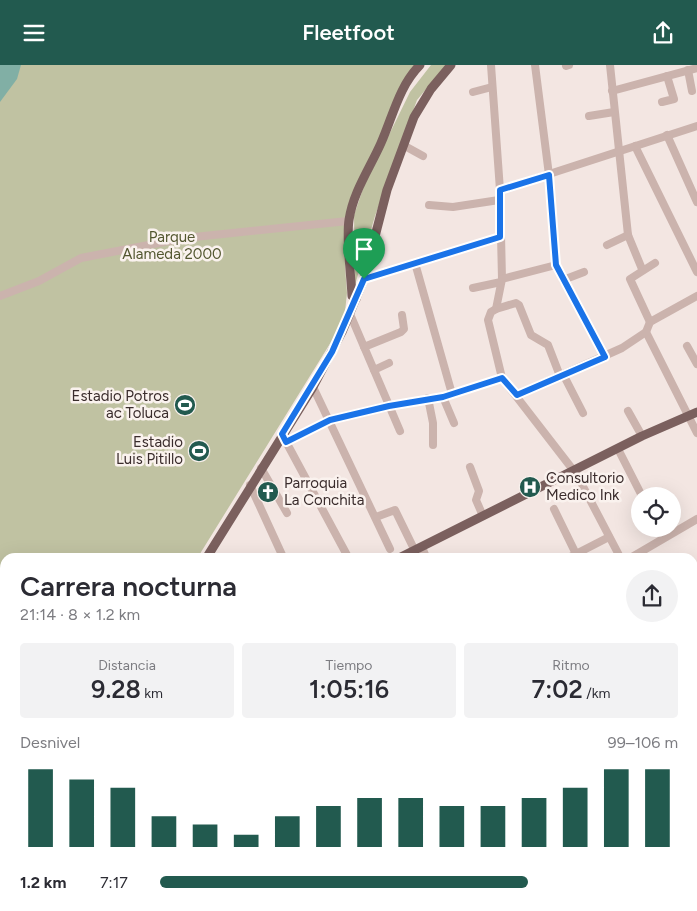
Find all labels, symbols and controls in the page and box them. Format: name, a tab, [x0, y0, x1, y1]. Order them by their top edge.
icon: menu	[20, 19, 48, 47]
text: Fleetfoot	[302, 19, 395, 46]
icon: share	[649, 19, 677, 47]
park label: Parque Alameda 2000	[122, 228, 222, 263]
pin	[343, 228, 385, 279]
icon: arrive	[350, 235, 378, 263]
place label: Estadio Potros ac Toluca	[72, 387, 169, 422]
sports icon: Estadio Potros ac Toluca	[173, 393, 197, 417]
place label: Estadio Luis Pitillo	[116, 433, 183, 468]
sports icon: Estadio Luis Pitillo	[187, 439, 211, 463]
place label: Consultorio Medico Ink	[546, 469, 624, 504]
place label: Parroquia La Conchita	[284, 474, 364, 509]
hospital icon: Consultorio Medico Ink	[518, 475, 542, 499]
church icon: Parroquia La Conchita	[256, 480, 280, 504]
map controls	[631, 487, 681, 537]
button: locate	[631, 487, 681, 537]
text: Carrera nocturna	[20, 569, 237, 603]
button: share	[626, 570, 678, 622]
text: 21:14 · 8 × 1.2 km	[20, 605, 140, 624]
text: Distancia	[98, 657, 156, 674]
text: Tiempo	[326, 657, 372, 674]
text: Ritmo	[552, 657, 590, 674]
text: 9.28	[91, 674, 141, 704]
text: 1:05:16	[309, 674, 389, 704]
text: 7:02	[532, 674, 583, 704]
text: km	[141, 685, 163, 702]
text: /km	[583, 685, 610, 702]
text: Desnivel	[20, 733, 80, 752]
text: 99–106 m	[608, 733, 678, 752]
text: 1.2 km	[20, 873, 66, 892]
text: 7:17	[100, 873, 128, 892]

